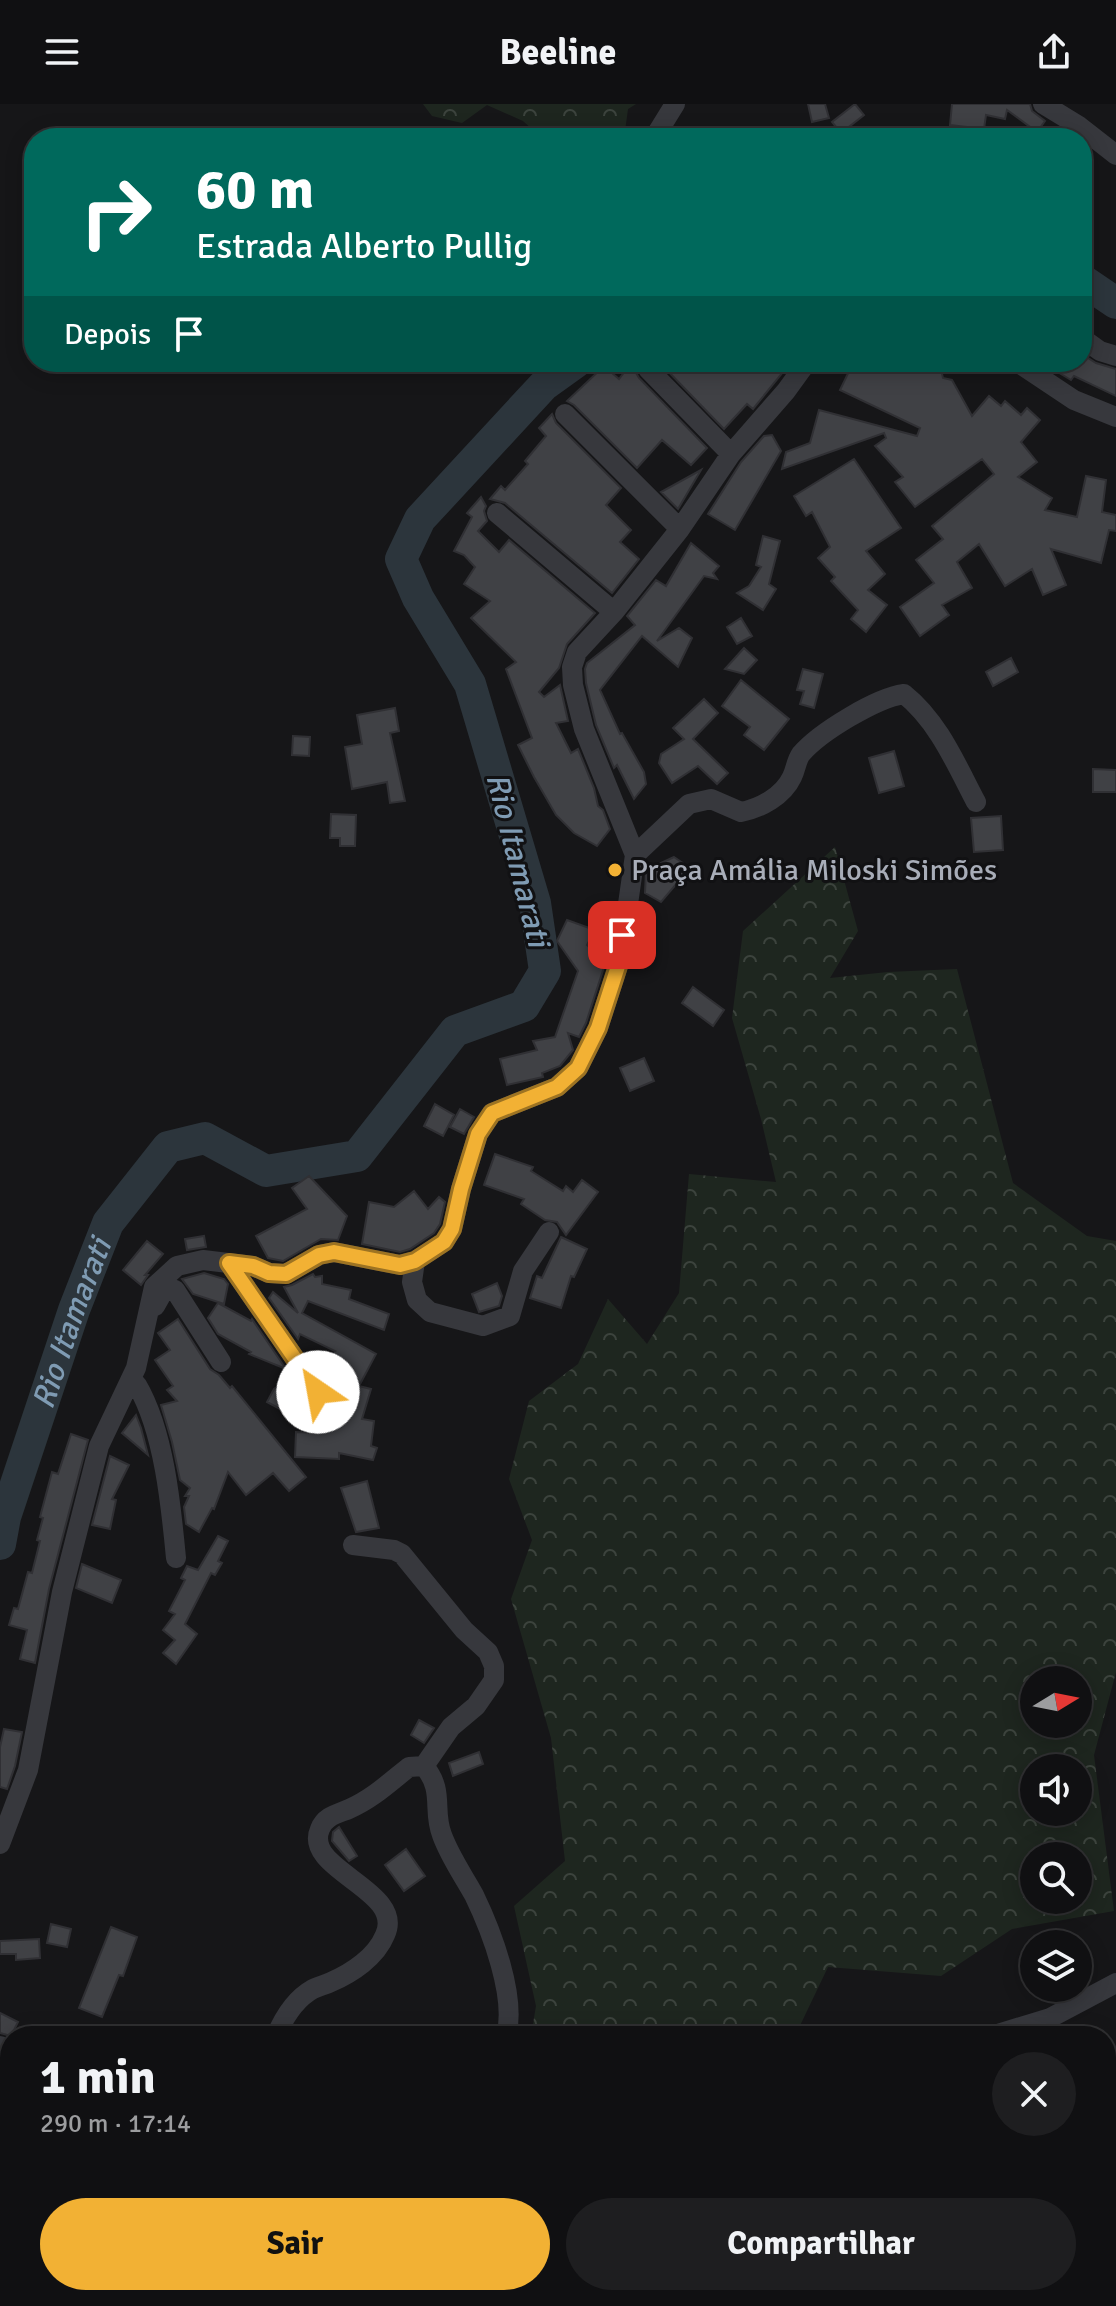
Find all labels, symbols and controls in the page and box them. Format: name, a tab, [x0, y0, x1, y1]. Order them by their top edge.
icon: menu	[40, 30, 84, 74]
text: Beeline	[500, 30, 616, 75]
icon: share	[1032, 30, 1076, 74]
text: 60 m	[196, 155, 314, 224]
icon: right	[64, 160, 168, 264]
text: Estrada Alberto Pullig	[196, 224, 532, 269]
icon: arrive	[167, 312, 211, 356]
text: Depois	[64, 316, 151, 353]
water label: Rio Itamarati	[478, 769, 559, 954]
place label: Praça Amália Miloski Simões	[631, 852, 997, 889]
marker: Praça Amália Miloski Simões	[606, 861, 624, 879]
pin	[588, 901, 656, 969]
icon: arrive	[600, 913, 644, 957]
water label: Rio Itamarati	[23, 1230, 121, 1413]
position arrow	[276, 1350, 360, 1434]
north arrow	[1020, 1666, 1092, 1738]
map controls	[1020, 1666, 1092, 2002]
button: sound	[1020, 1754, 1092, 1826]
button: search	[1020, 1842, 1092, 1914]
button: layers	[1020, 1930, 1092, 2002]
text: 1 min	[40, 2048, 156, 2107]
button: close	[992, 2052, 1076, 2136]
text: 290 m · 17:14	[40, 2108, 191, 2140]
button: Sair	[40, 2198, 550, 2290]
button: Compartilhar	[566, 2198, 1076, 2290]

